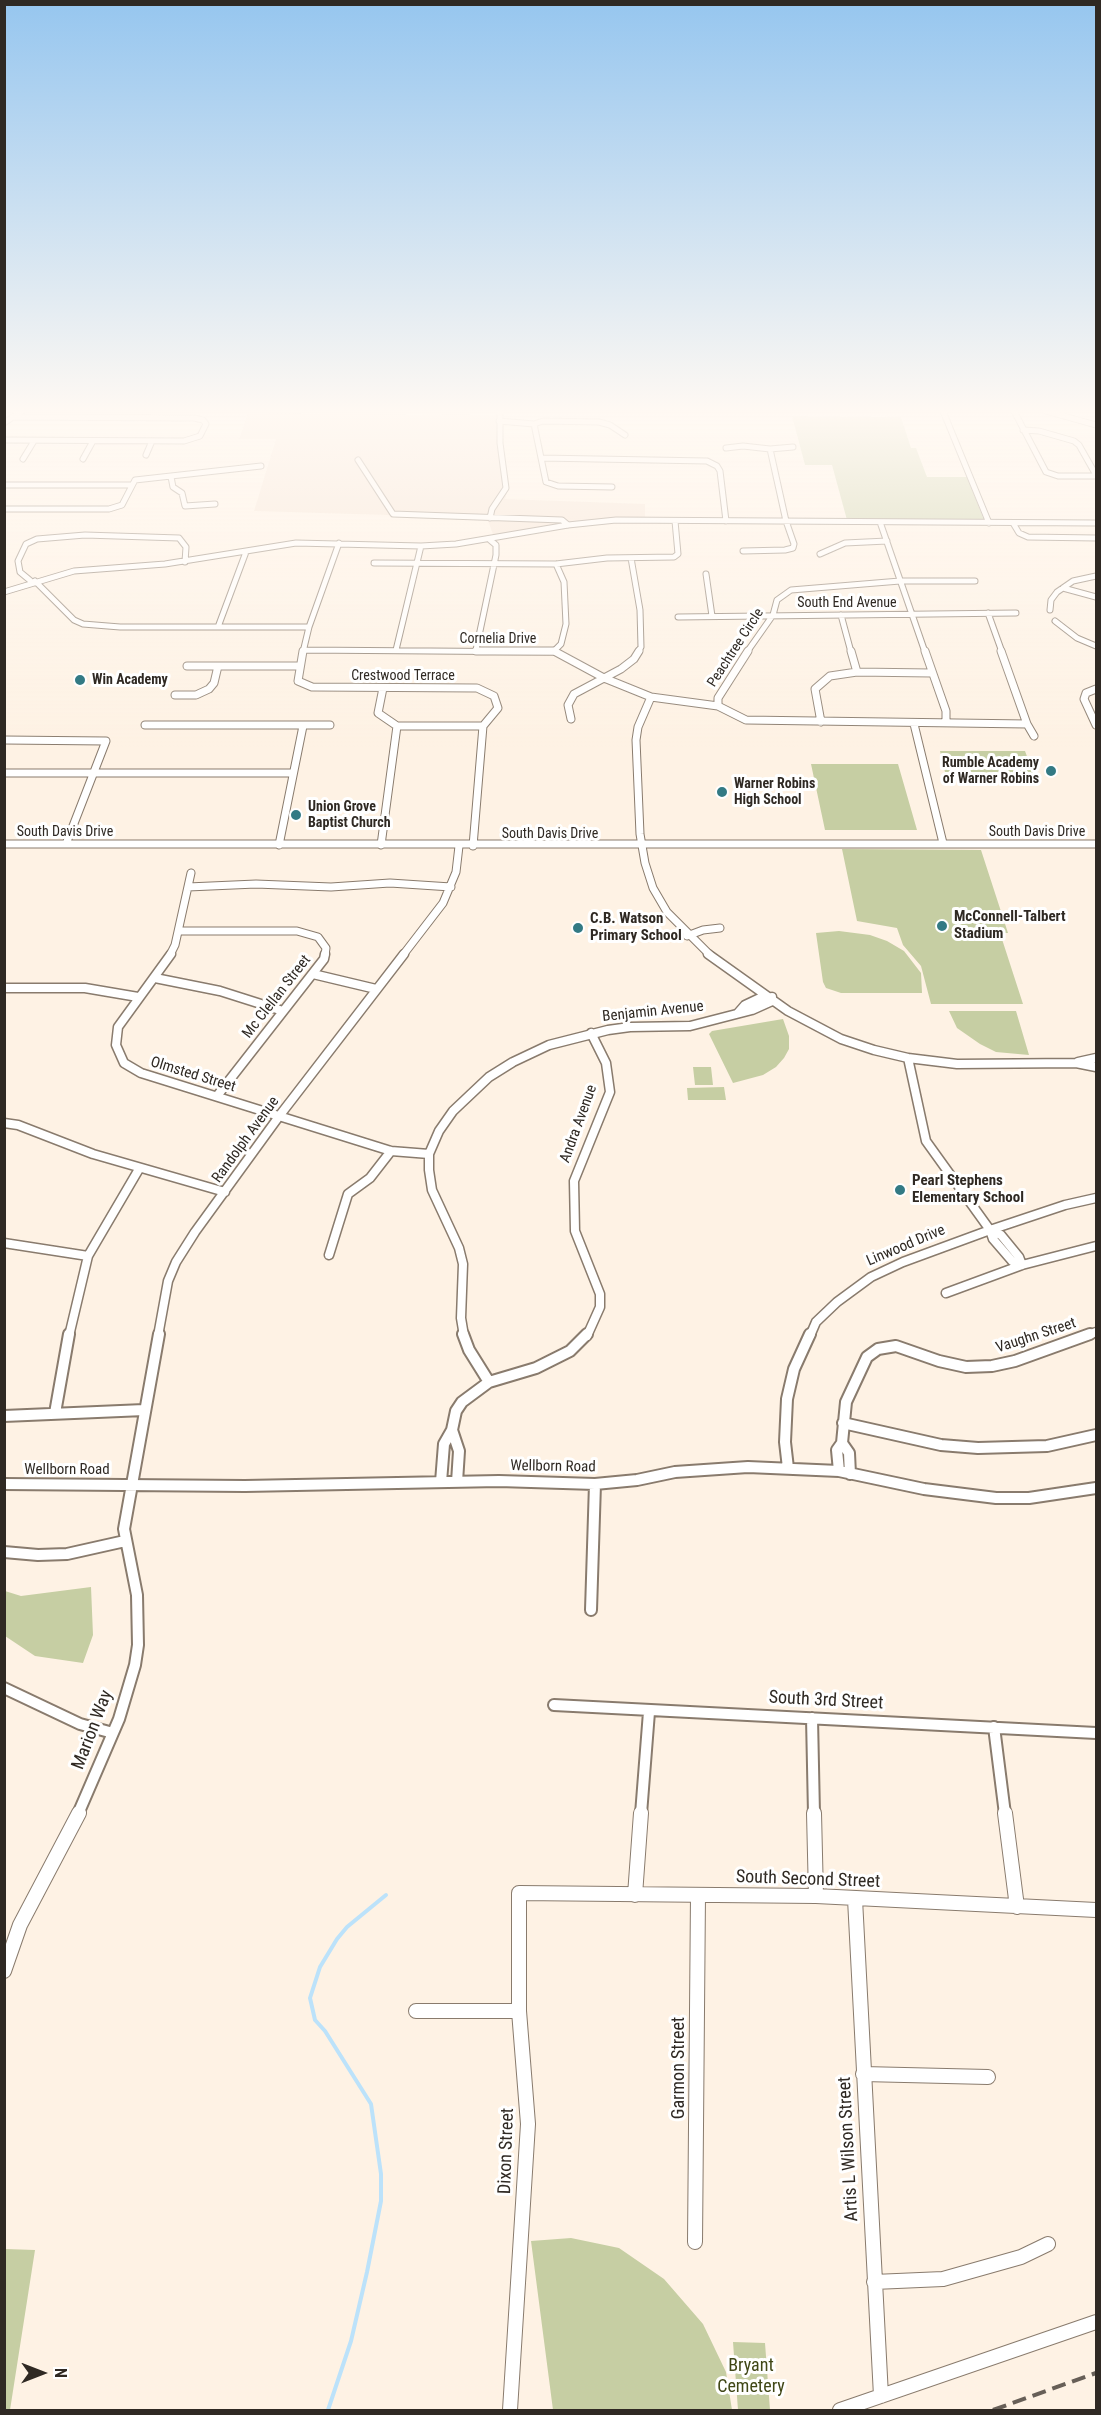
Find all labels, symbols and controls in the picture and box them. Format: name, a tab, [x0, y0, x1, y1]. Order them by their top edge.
street label: South End Avenue	[797, 595, 897, 611]
street label: Peachtree Circle	[704, 606, 768, 690]
street label: Cornelia Drive	[460, 631, 536, 647]
street label: Crestwood Terrace	[351, 668, 455, 684]
place label: Win Academy	[92, 672, 168, 688]
marker: Win Academy	[73, 673, 87, 687]
place label: Rumble Academy of Warner Robins	[942, 755, 1039, 788]
marker: Rumble Academy of Warner Robins	[1044, 764, 1058, 778]
place label: Warner Robins High School	[734, 776, 815, 808]
marker: Warner Robins High School	[715, 785, 729, 799]
place label: Union Grove Baptist Church	[308, 799, 391, 832]
marker: Union Grove Baptist Church	[289, 808, 303, 822]
street label: South Davis Drive	[17, 824, 113, 840]
street label: South Davis Drive	[989, 824, 1085, 840]
street label: South Davis Drive	[502, 826, 598, 842]
place label: McConnell-Talbert Stadium	[954, 908, 1065, 943]
place label: C.B. Watson Primary School	[590, 910, 682, 945]
marker: McConnell-Talbert Stadium	[935, 919, 949, 933]
marker: C.B. Watson Primary School	[571, 921, 585, 935]
street label: Mc Clellan Street	[239, 952, 315, 1042]
street label: Benjamin Avenue	[602, 998, 704, 1026]
street label: Olmsted Street	[148, 1054, 238, 1096]
street label: Andra Avenue	[557, 1083, 601, 1165]
street label: Randolph Avenue	[209, 1093, 283, 1187]
place label: Pearl Stephens Elementary School	[912, 1172, 1024, 1207]
marker: Pearl Stephens Elementary School	[893, 1183, 907, 1197]
street label: Linwood Drive	[864, 1221, 948, 1271]
street label: Vaughn Street	[994, 1315, 1078, 1357]
street label: Wellborn Road	[510, 1457, 596, 1477]
street label: Wellborn Road	[24, 1461, 110, 1479]
street label: Marion Way	[68, 1687, 118, 1773]
street label: South 3rd Street	[768, 1687, 884, 1715]
street label: South Second Street	[736, 1867, 880, 1893]
street label: Garmon Street	[668, 2017, 690, 2119]
street label: Artis L Wilson Street	[834, 2076, 864, 2222]
street label: Dixon Street	[495, 2108, 519, 2194]
north arrow	[12, 2343, 72, 2403]
park label: Bryant Cemetery	[717, 2355, 785, 2398]
text: N	[51, 2368, 70, 2378]

